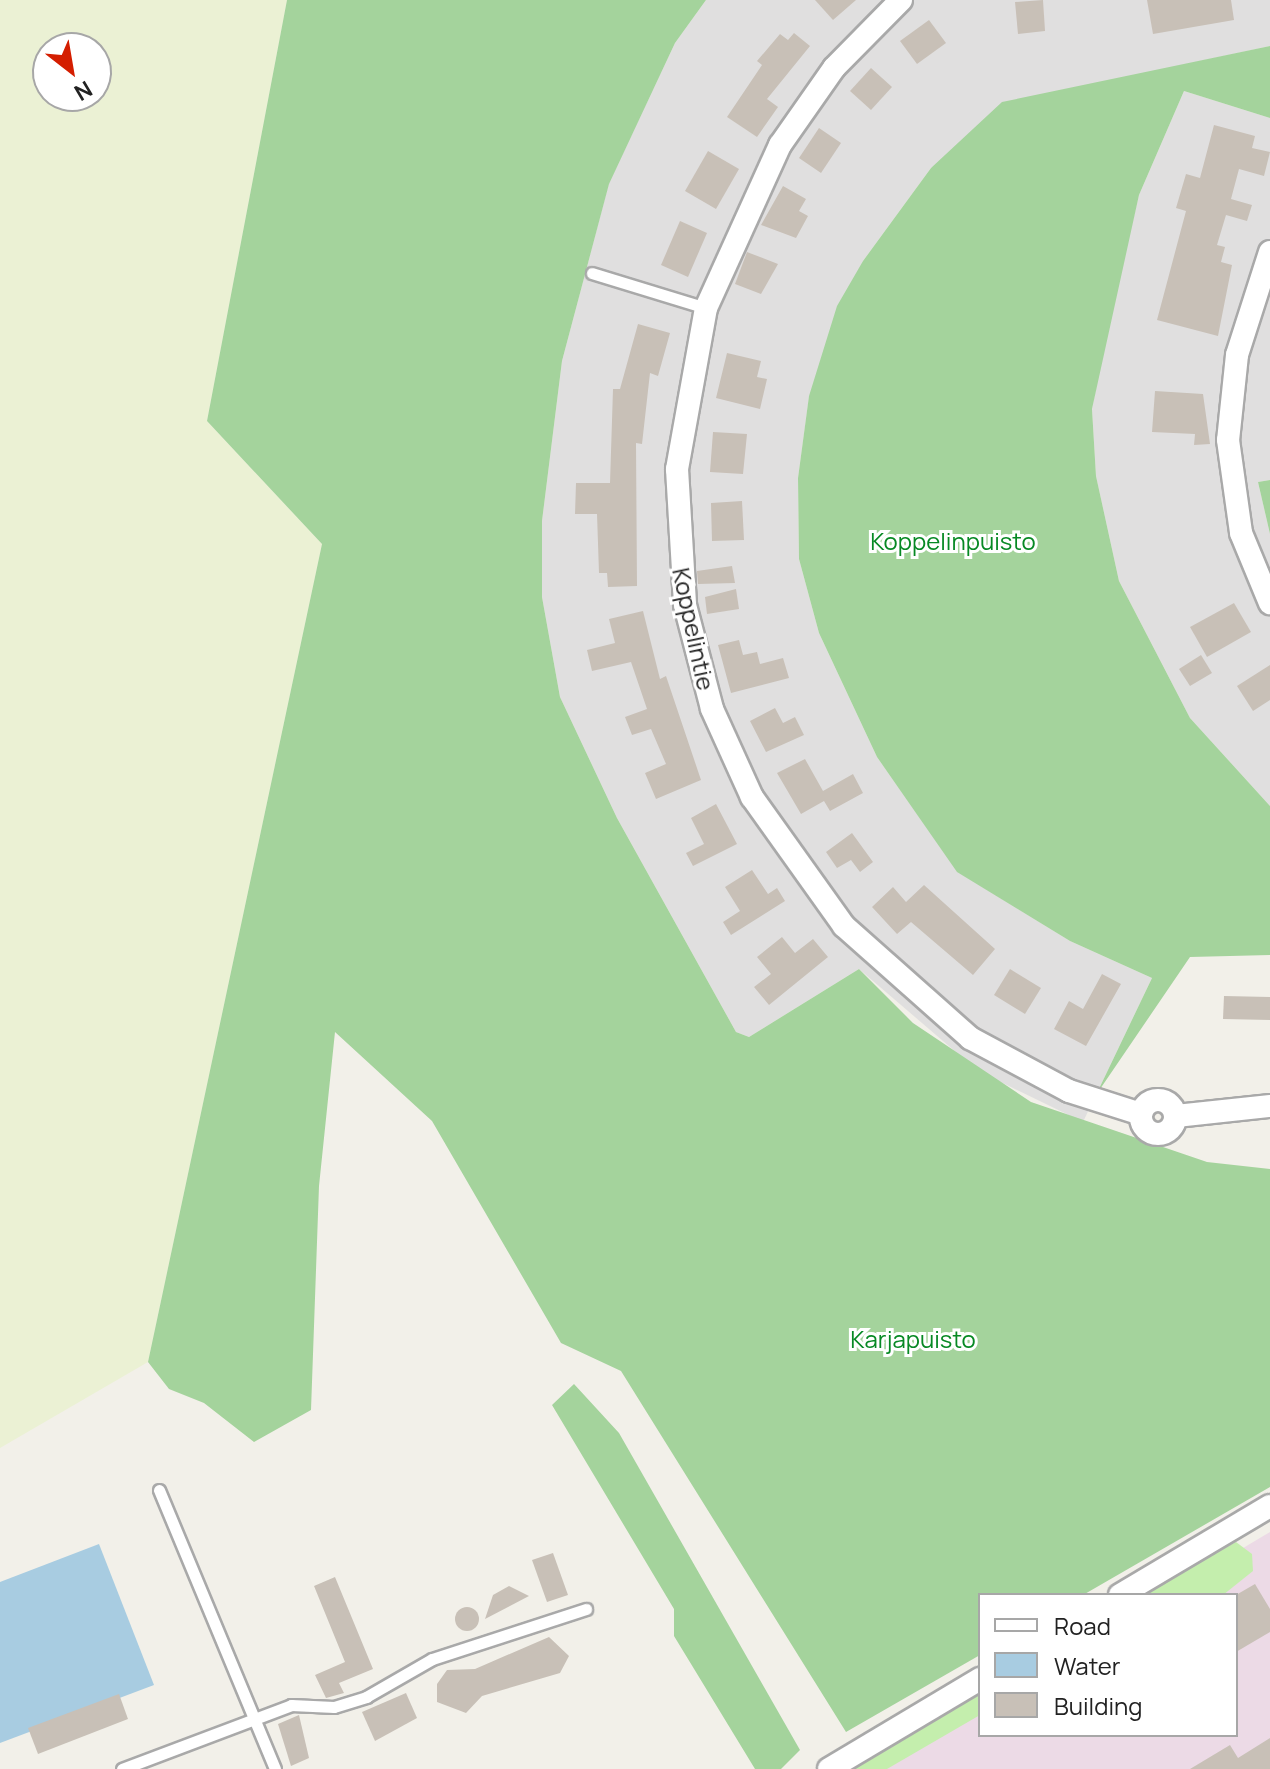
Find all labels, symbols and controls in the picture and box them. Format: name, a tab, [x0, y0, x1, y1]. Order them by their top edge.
north arrow	[32, 32, 112, 112]
text: N	[69, 74, 98, 108]
park label: Koppelinpuisto	[870, 527, 1036, 555]
street label: Koppelintie	[667, 565, 721, 693]
park label: Karjapuisto	[850, 1325, 976, 1353]
legend	[978, 1593, 1238, 1737]
text: Road	[1054, 1609, 1111, 1642]
text: Water	[1054, 1649, 1121, 1682]
text: Building	[1054, 1689, 1142, 1722]

